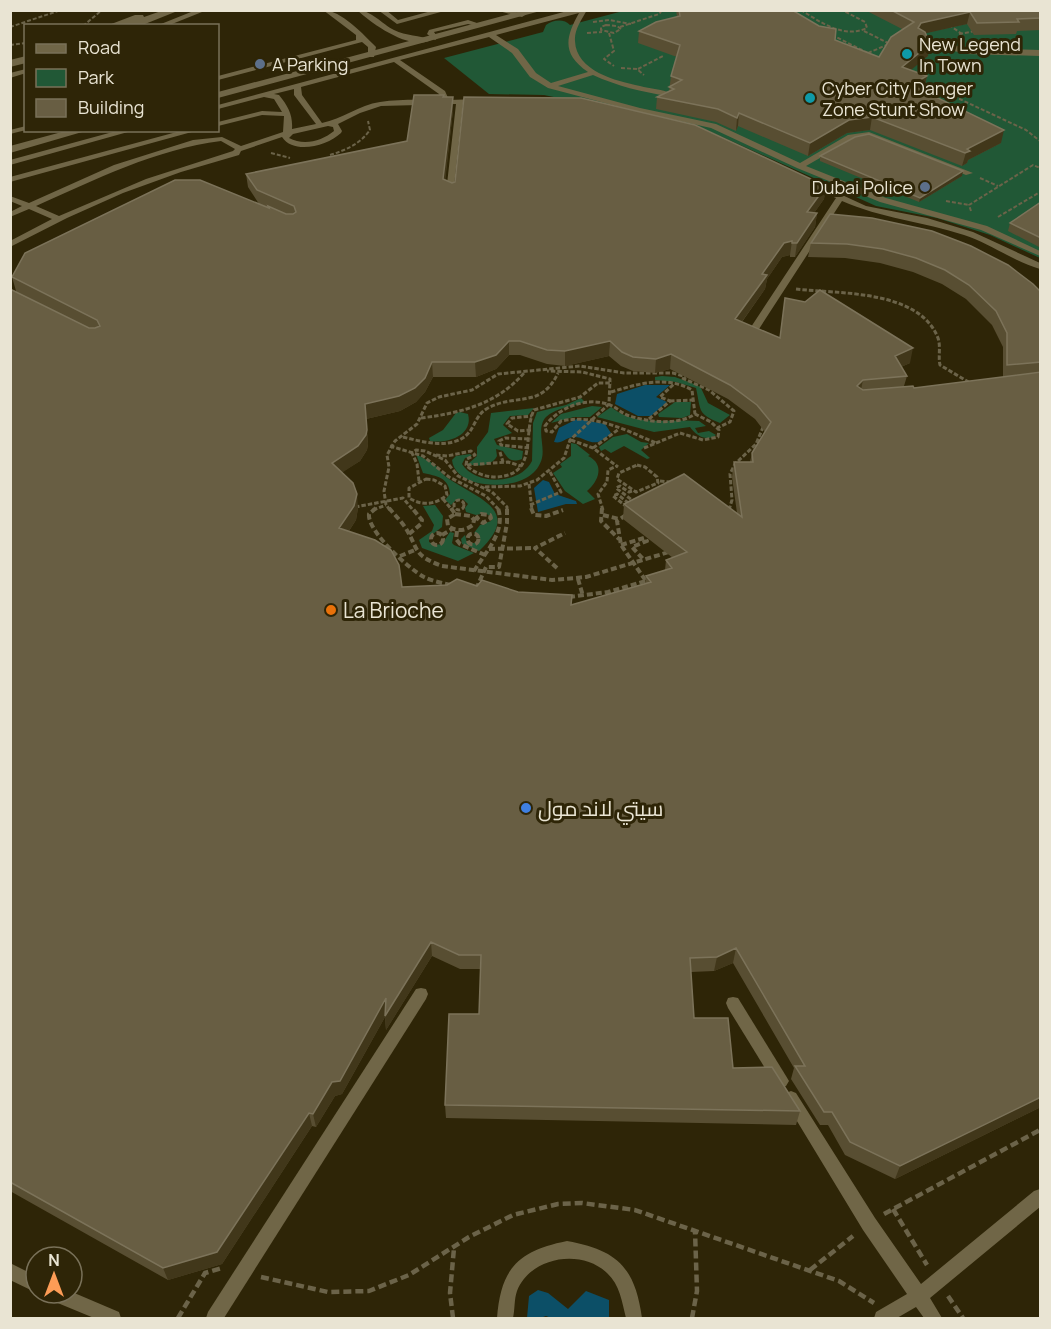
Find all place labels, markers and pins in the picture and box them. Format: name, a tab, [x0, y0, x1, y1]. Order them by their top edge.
place label: New Legend In Town	[919, 32, 1021, 77]
marker: New Legend In Town	[900, 47, 914, 61]
place label: A Parking	[272, 52, 348, 76]
marker: A Parking	[253, 57, 267, 71]
place label: Cyber City Danger Zone Stunt Show	[822, 76, 974, 121]
marker: Cyber City Danger Zone Stunt Show	[803, 91, 817, 105]
place label: Dubai Police	[812, 175, 913, 199]
marker: Dubai Police	[918, 180, 932, 194]
place label: La Brioche	[343, 596, 444, 624]
marker: La Brioche	[324, 603, 338, 617]
place label: سيتي لاند مول	[538, 794, 663, 825]
marker: سيتي لاند مول	[519, 801, 533, 815]

